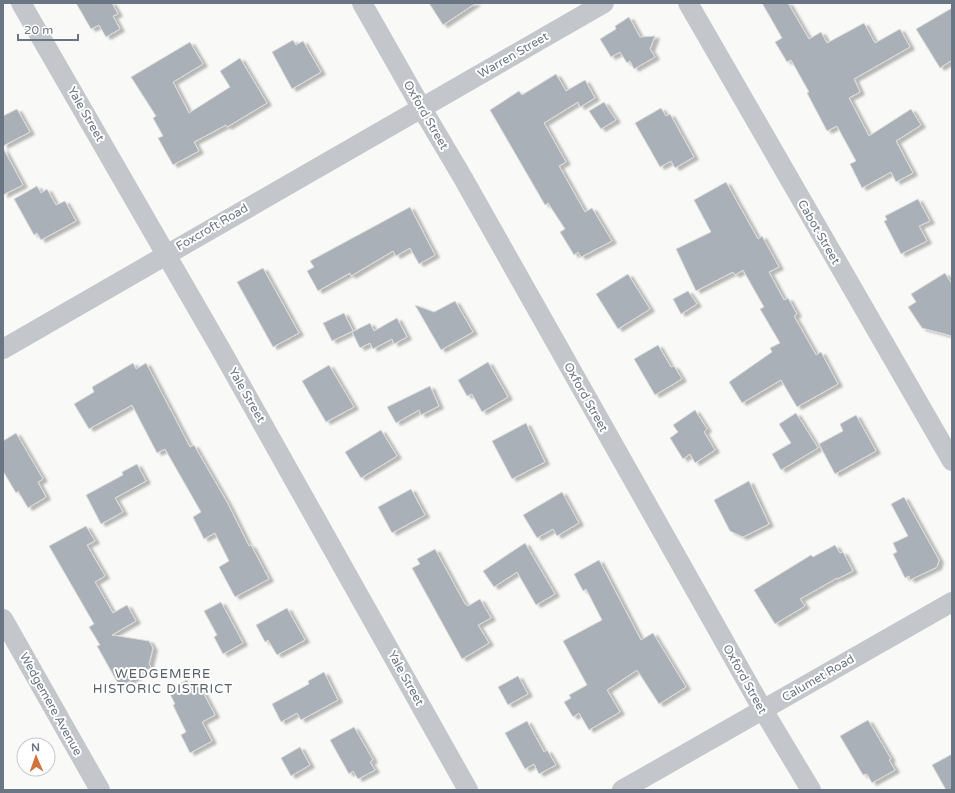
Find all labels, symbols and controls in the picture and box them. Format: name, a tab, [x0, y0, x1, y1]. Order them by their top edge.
scale bar	[18, 16, 78, 42]
text: 20 m	[24, 23, 53, 37]
street label: Warren Street	[475, 29, 551, 81]
street label: Oxford Street	[401, 78, 452, 152]
street label: Yale Street	[65, 84, 107, 144]
street label: Cabot Street	[795, 197, 843, 267]
street label: Foxcroft Road	[174, 201, 250, 253]
street label: Oxford Street	[561, 360, 611, 435]
street label: Yale Street	[226, 365, 268, 425]
street label: Oxford Street	[720, 642, 770, 717]
street label: Yale Street	[385, 648, 427, 708]
street label: Wedgemere Avenue	[17, 650, 85, 758]
street label: Calumet Road	[779, 652, 857, 704]
district label: WEDGEMERE HISTORIC DISTRICT	[93, 666, 233, 697]
north arrow	[16, 737, 56, 777]
text: N	[31, 741, 40, 754]

